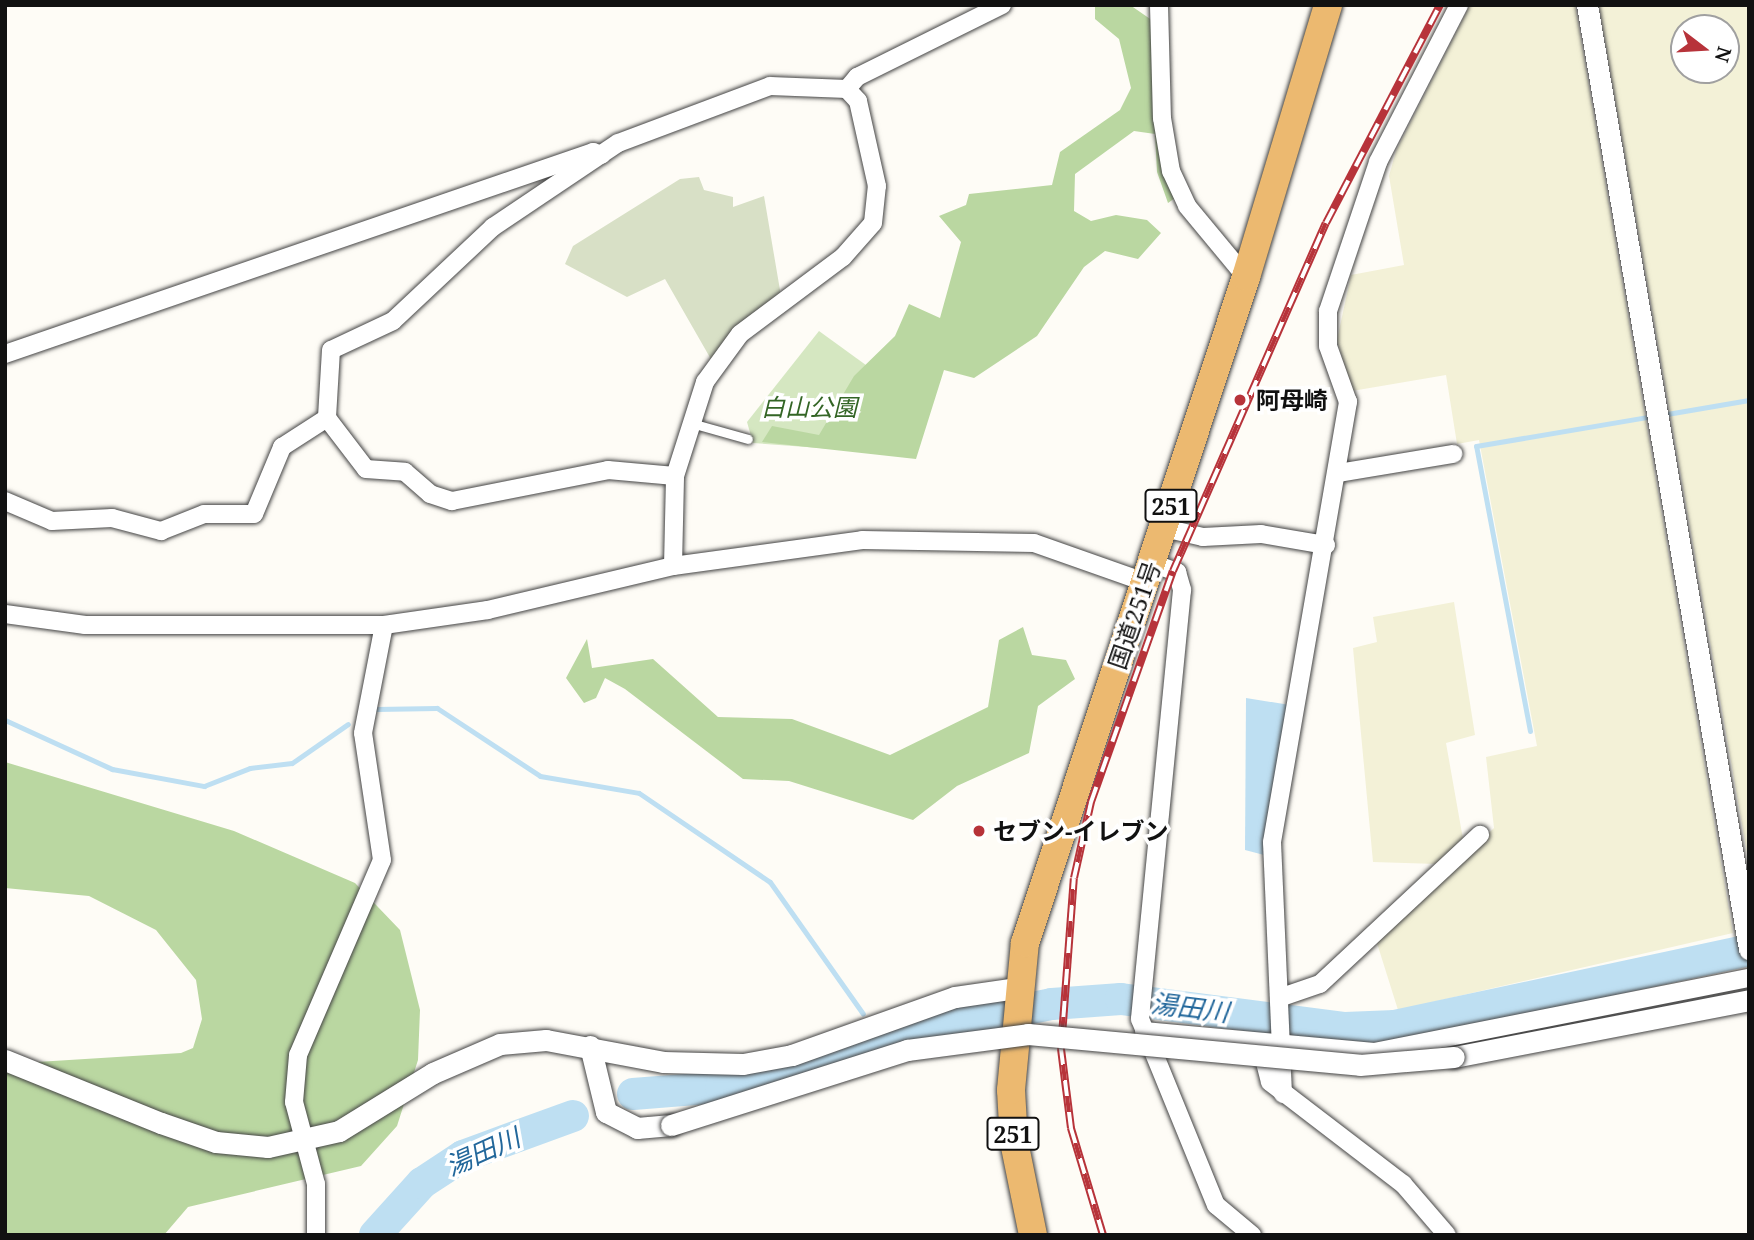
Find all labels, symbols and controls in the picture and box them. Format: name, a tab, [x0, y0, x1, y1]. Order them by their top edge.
north arrow	[1670, 14, 1740, 84]
text: N	[1709, 44, 1738, 66]
place label: 阿母崎	[1256, 386, 1328, 414]
marker: 阿母崎	[1230, 390, 1250, 410]
park label: 白山公園	[761, 393, 857, 421]
road number: 251	[1143, 486, 1199, 526]
street label: 国道251号	[1102, 557, 1166, 673]
place label: セブン-イレブン	[993, 817, 1168, 845]
marker: セブン-イレブン	[971, 823, 987, 839]
water label: 湯田川	[1149, 988, 1231, 1028]
road number: 251	[985, 1114, 1041, 1154]
water label: 湯田川	[441, 1122, 525, 1182]

